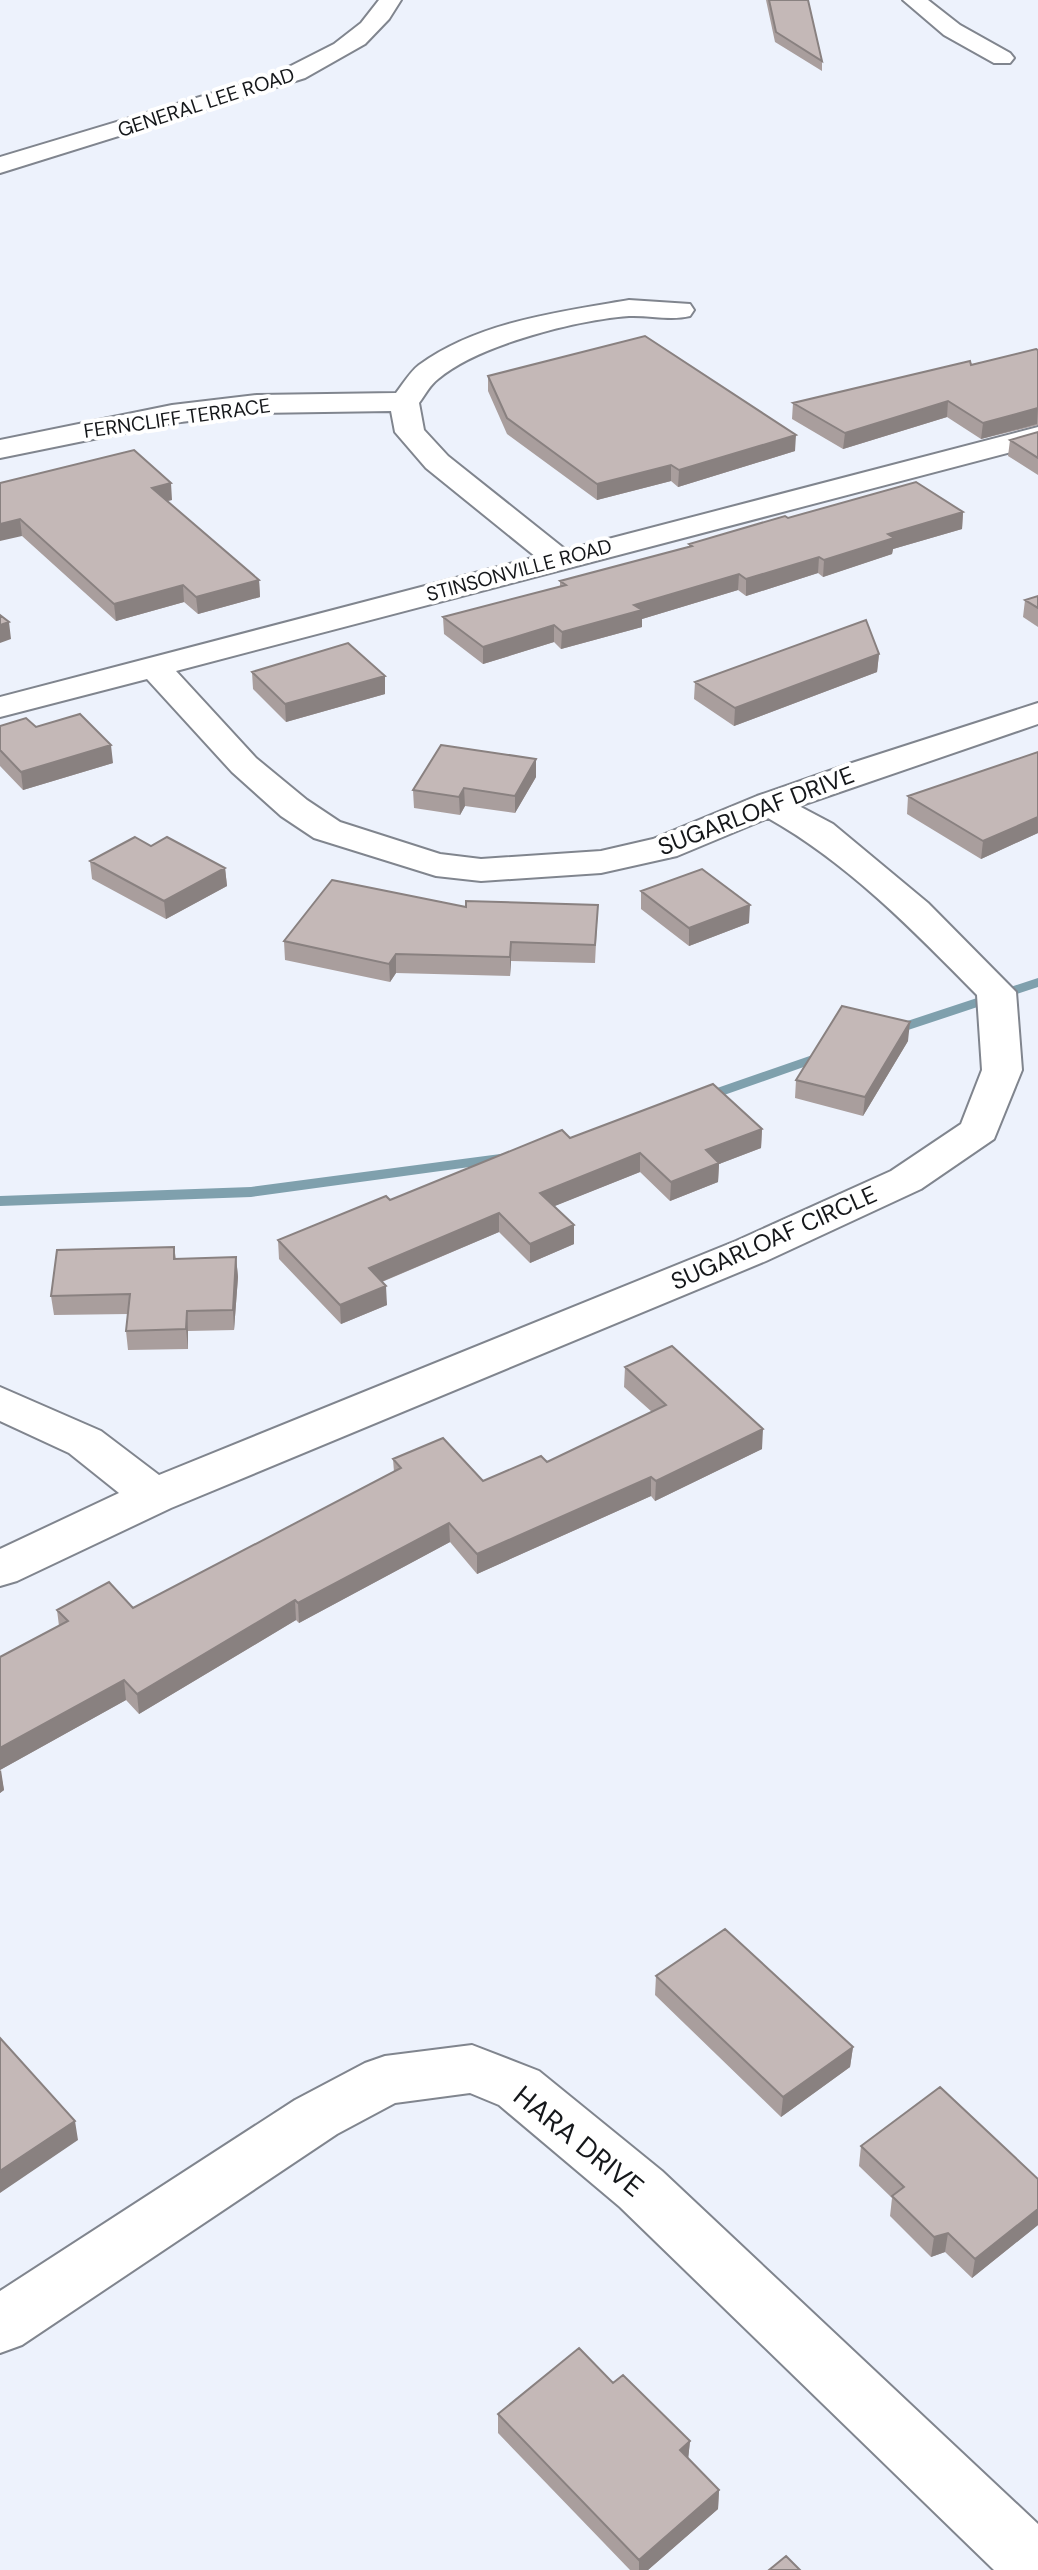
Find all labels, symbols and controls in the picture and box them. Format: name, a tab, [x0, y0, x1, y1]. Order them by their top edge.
street label: GENERAL LEE ROAD	[114, 61, 298, 143]
street label: FERNCLIFF TERRACE	[82, 392, 272, 444]
street label: STINSONVILLE ROAD	[423, 533, 615, 607]
street label: SUGARLOAF DRIVE	[653, 759, 858, 862]
street label: SUGARLOAF CIRCLE	[666, 1178, 882, 1297]
street label: HARA DRIVE	[506, 2078, 651, 2205]

